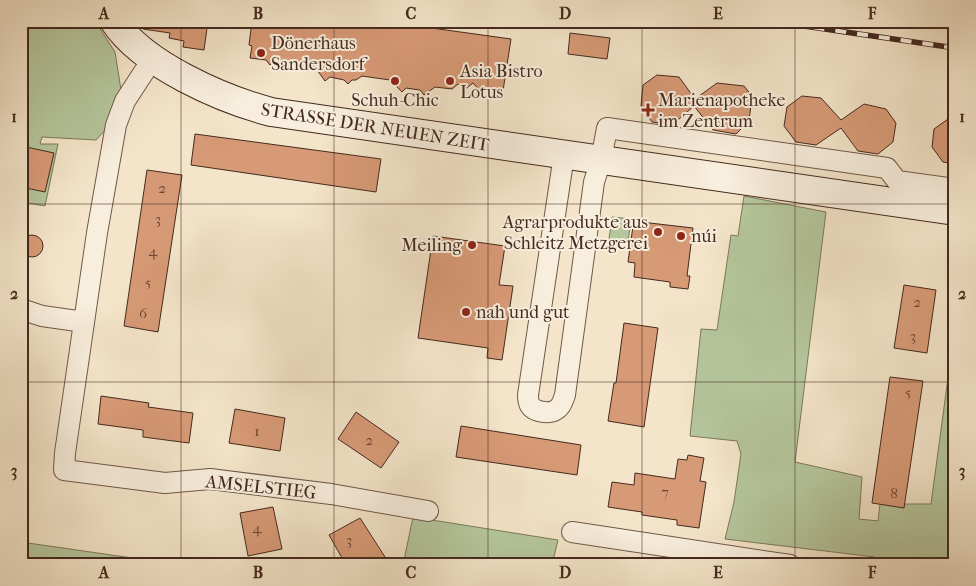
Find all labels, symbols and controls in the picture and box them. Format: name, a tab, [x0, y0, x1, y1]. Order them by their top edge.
text: A	[98, 4, 110, 23]
text: B	[253, 4, 263, 23]
text: C	[406, 4, 417, 23]
text: D	[559, 4, 571, 23]
text: E	[713, 4, 723, 23]
text: F	[867, 4, 877, 23]
place label: Dönerhaus Sandersdorf	[271, 33, 368, 75]
marker: Dönerhaus Sandersdorf	[255, 47, 267, 59]
place label: Asia Bistro Lotus	[459, 61, 543, 103]
marker: Schuh-Chic	[389, 75, 401, 87]
marker: Asia Bistro Lotus	[444, 75, 456, 87]
place label: Schuh-Chic	[351, 90, 439, 111]
place label: Marienapotheke im Zentrum	[658, 90, 785, 132]
street label: STRASSE DER NEUEN ZEIT	[259, 99, 491, 156]
marker: Marienapotheke im Zentrum	[642, 104, 654, 116]
text: 1	[11, 107, 17, 126]
text: 1	[959, 107, 965, 126]
house number: 2	[158, 179, 166, 197]
house number: 3	[155, 210, 161, 228]
place label: Agrarprodukte aus Schleitz Metzgerei	[502, 212, 649, 254]
marker: Agrarprodukte aus Schleitz Metzgerei	[652, 226, 664, 238]
place label: núi	[691, 226, 717, 247]
marker: núi	[675, 230, 687, 242]
place label: Meiling	[401, 235, 462, 256]
marker: Meiling	[466, 239, 478, 251]
house number: 4	[149, 242, 159, 260]
house number: 5	[145, 273, 151, 291]
text: 2	[10, 284, 18, 303]
text: 2	[958, 284, 966, 303]
house number: 2	[913, 293, 921, 311]
place label: nah und gut	[476, 302, 570, 323]
house number: 6	[139, 304, 148, 322]
marker: nah und gut	[460, 306, 472, 318]
house number: 3	[910, 327, 916, 345]
house number: 5	[905, 383, 911, 401]
house number: 1	[254, 422, 260, 440]
house number: 2	[365, 431, 373, 449]
text: 3	[11, 461, 17, 481]
text: 3	[959, 461, 965, 481]
street label: AMSELSTIEG	[203, 471, 318, 504]
house number: 7	[661, 483, 669, 501]
house number: 8	[890, 484, 898, 502]
house number: 4	[253, 519, 263, 537]
house number: 3	[346, 531, 352, 549]
text: A	[98, 563, 110, 582]
text: B	[253, 563, 263, 582]
text: C	[406, 563, 417, 582]
text: D	[559, 563, 571, 582]
text: E	[713, 563, 723, 582]
text: F	[867, 563, 877, 582]

